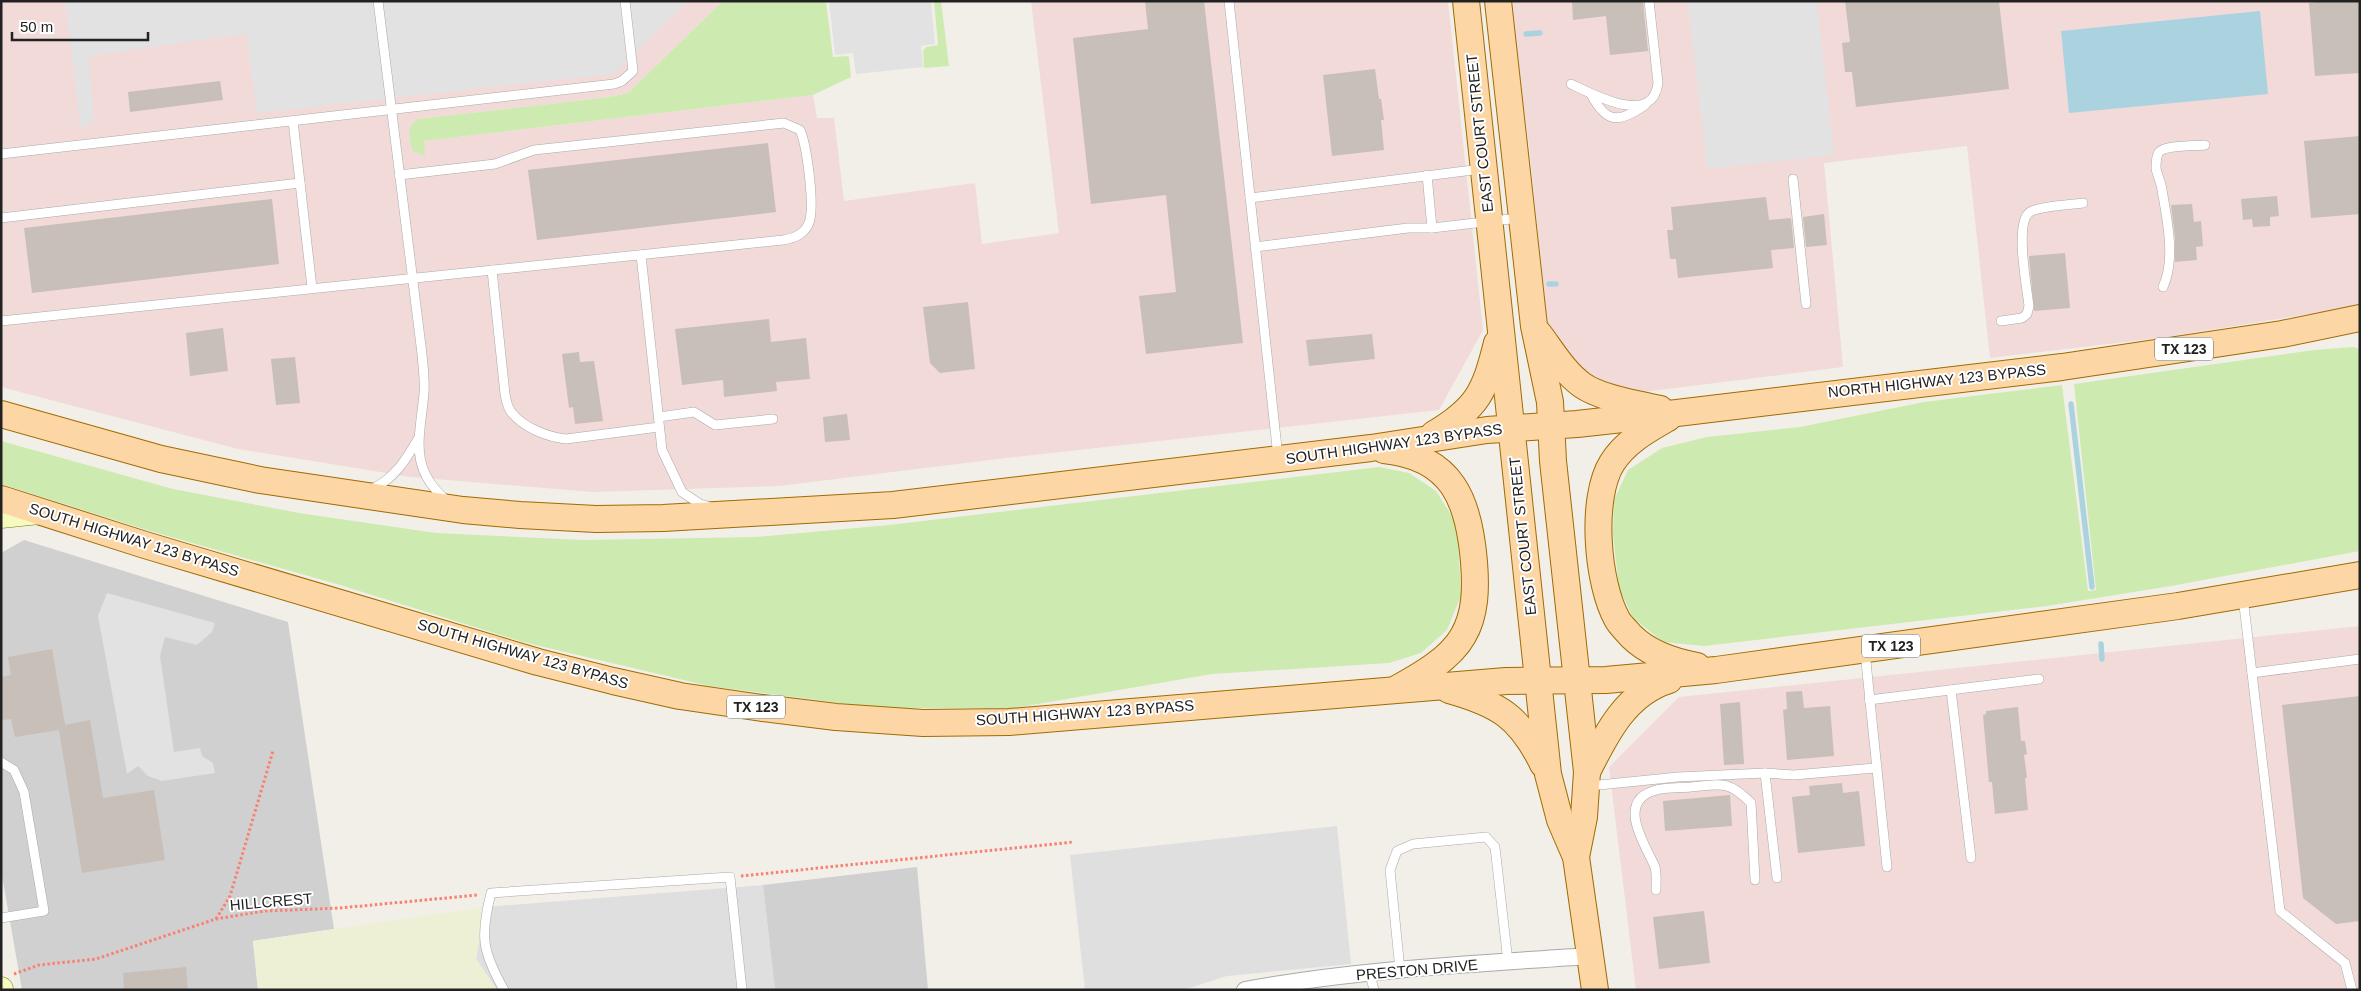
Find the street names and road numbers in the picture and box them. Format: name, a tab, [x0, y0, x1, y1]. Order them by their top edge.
street label: EAST COURT STREET	[1463, 53, 1496, 213]
road number: TX 123	[2155, 338, 2213, 360]
street label: NORTH HIGHWAY 123 BYPASS	[1827, 361, 2047, 400]
street label: SOUTH HIGHWAY 123 BYPASS	[1284, 420, 1503, 467]
street label: EAST COURT STREET	[1506, 456, 1539, 616]
street label: SOUTH HIGHWAY 123 BYPASS	[27, 499, 241, 580]
street label: SOUTH HIGHWAY 123 BYPASS	[416, 615, 631, 692]
road number: TX 123	[1862, 634, 1920, 658]
road number: TX 123	[727, 696, 785, 719]
street label: SOUTH HIGHWAY 123 BYPASS	[975, 696, 1195, 729]
street label: HILLCREST	[229, 889, 313, 914]
street label: PRESTON DRIVE	[1355, 956, 1479, 983]

